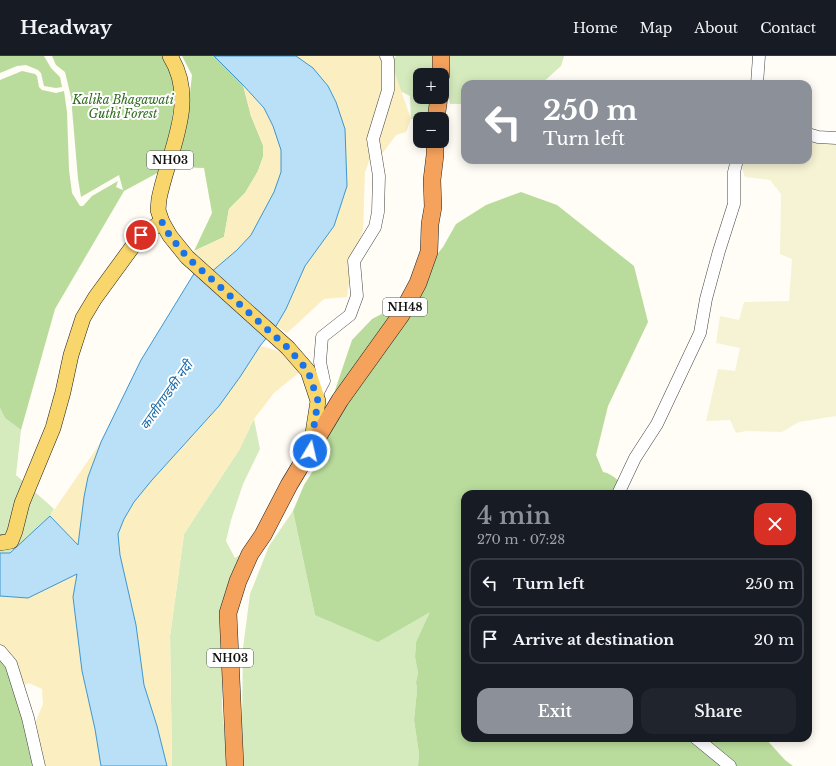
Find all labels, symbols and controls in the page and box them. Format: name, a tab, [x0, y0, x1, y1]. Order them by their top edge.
text: Headway	[20, 16, 112, 39]
text: Home	[573, 19, 618, 37]
text: Map	[640, 19, 672, 37]
text: About	[694, 19, 738, 37]
text: Contact	[760, 19, 816, 37]
map controls	[413, 68, 449, 148]
button: +	[413, 68, 449, 104]
park label: Kalika Bhagawati Guthi Forest	[71, 92, 175, 121]
text: 250 m	[543, 93, 637, 128]
icon: left	[477, 96, 529, 148]
button: −	[413, 112, 449, 148]
text: Turn left	[543, 128, 625, 150]
road number: NH03	[147, 151, 193, 169]
pin	[124, 218, 158, 252]
icon: arrive	[130, 224, 152, 246]
road number: NH48	[383, 298, 427, 316]
water label: कालीगण्डकी नदी	[136, 355, 198, 433]
position arrow	[289, 430, 331, 472]
text: 4 min	[477, 501, 551, 530]
button: close	[754, 503, 796, 545]
text: 270 m · 07:28	[477, 531, 565, 548]
icon: left	[479, 572, 501, 594]
text: Turn left	[513, 574, 584, 593]
text: 250 m	[745, 574, 794, 593]
icon: arrive	[479, 628, 501, 650]
text: Arrive at destination	[513, 630, 674, 649]
text: 20 m	[754, 630, 794, 649]
road number: NH03	[207, 649, 253, 667]
button: Exit	[477, 688, 633, 734]
button: Share	[641, 688, 796, 734]

